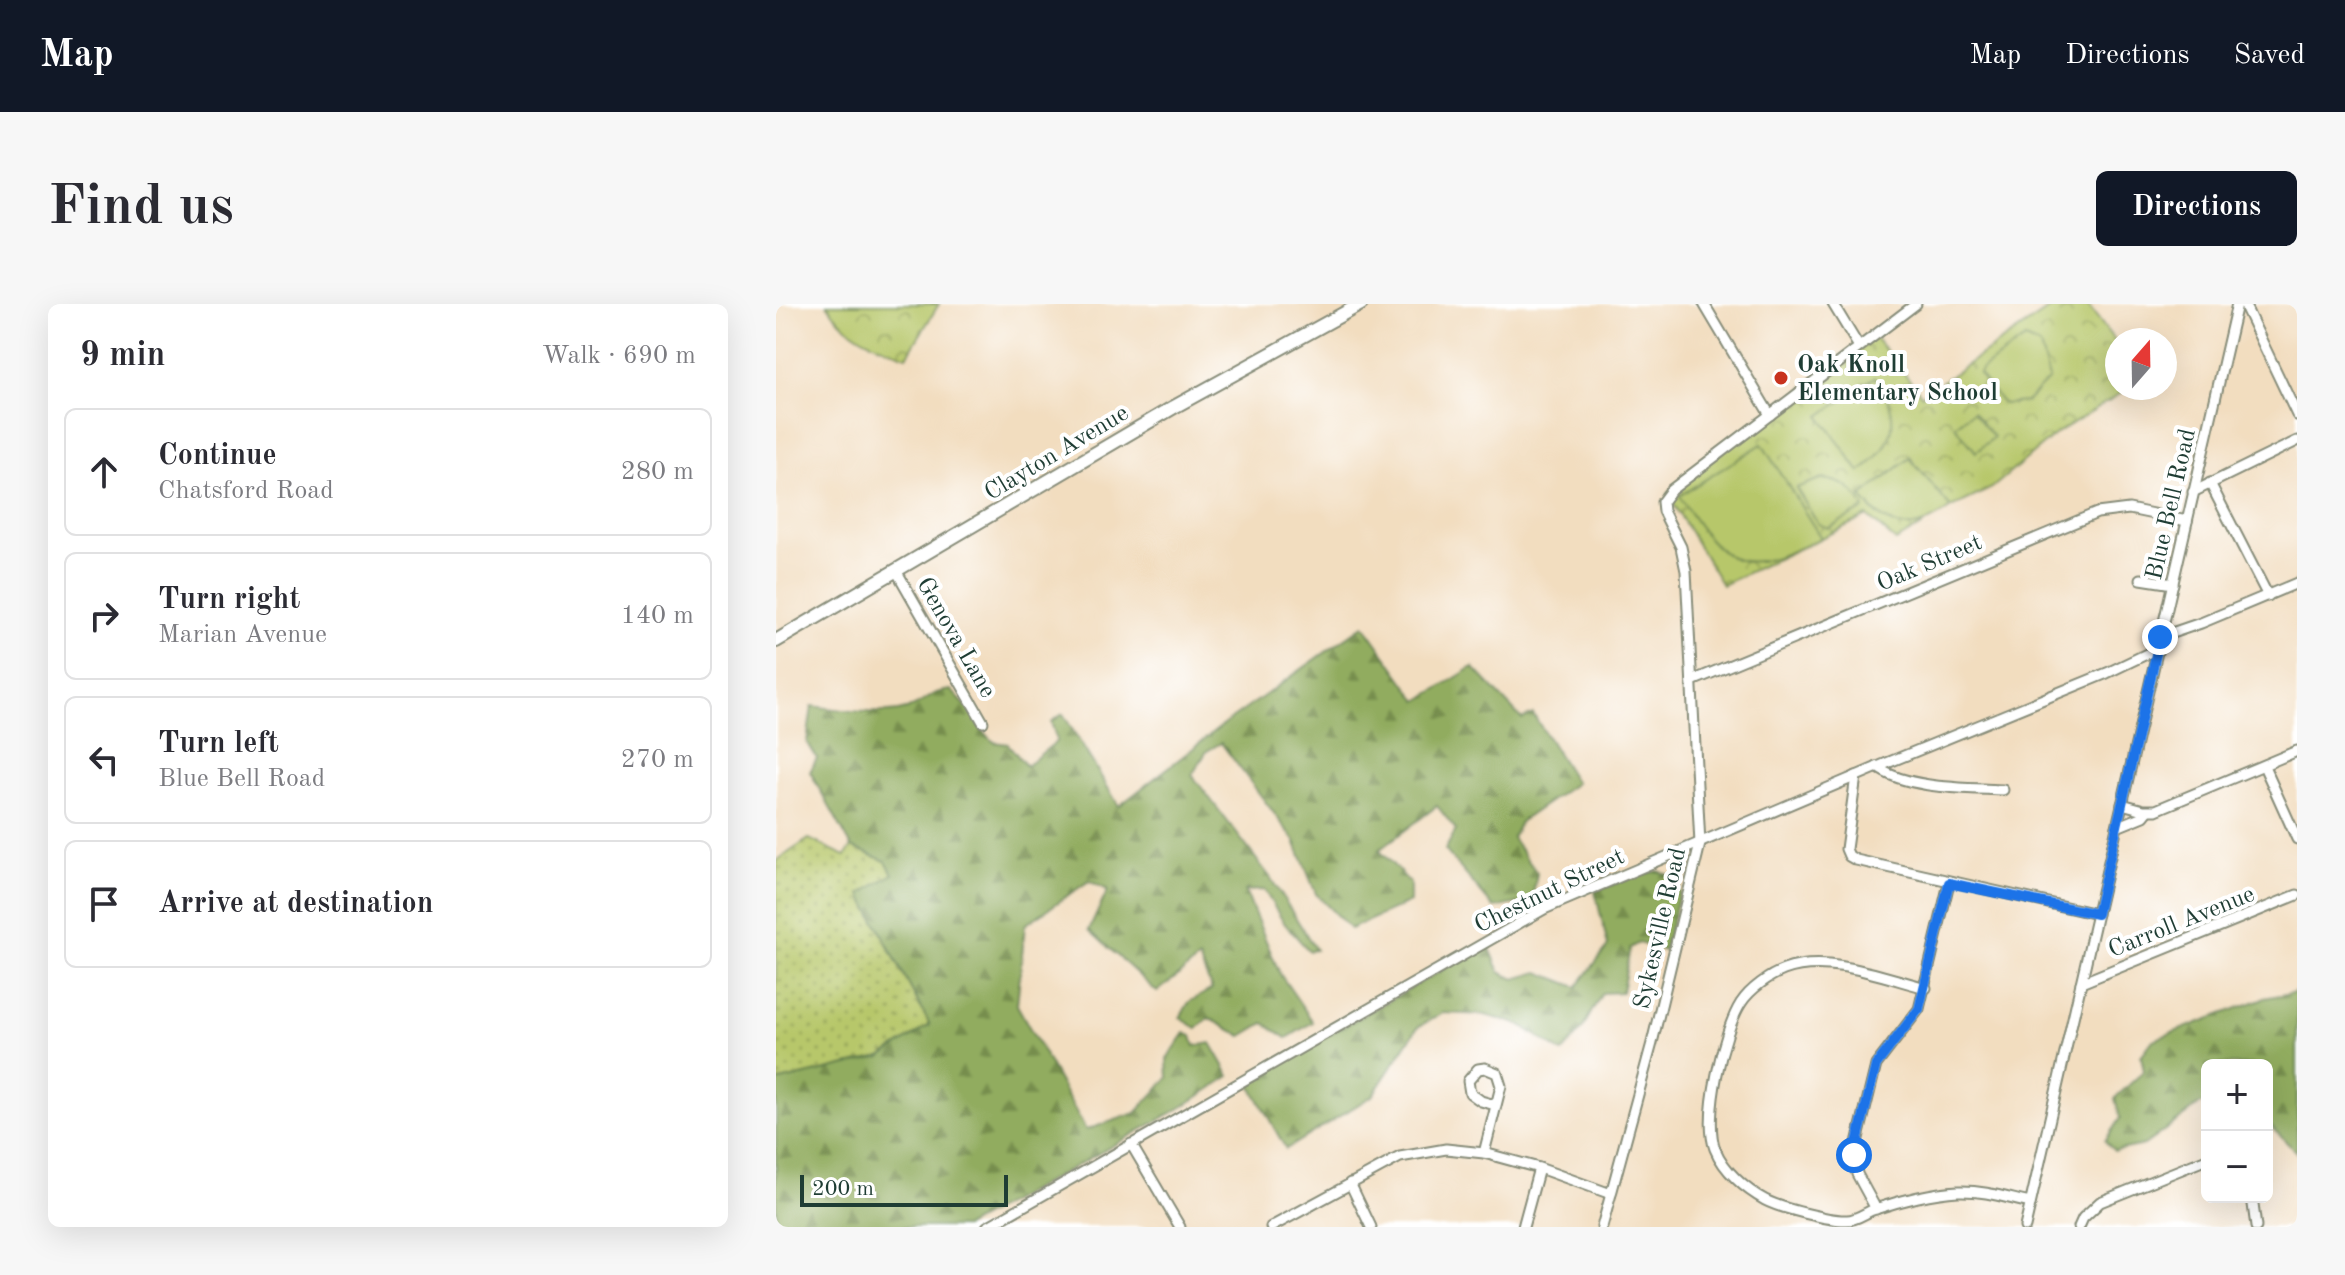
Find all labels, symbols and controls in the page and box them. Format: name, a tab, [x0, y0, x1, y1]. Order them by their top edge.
text: Map	[40, 37, 114, 75]
text: Map	[1969, 42, 2021, 70]
text: Directions	[2065, 42, 2190, 70]
text: Saved	[2234, 42, 2305, 70]
button: Directions	[2096, 171, 2297, 246]
text: Find us	[48, 180, 234, 236]
north arrow	[2105, 328, 2177, 400]
text: 9 min	[80, 339, 165, 373]
text: Walk · 690 m	[542, 343, 696, 369]
place label: Oak Knoll Elementary School	[1797, 354, 1998, 406]
marker: Oak Knoll Elementary School	[1772, 369, 1790, 387]
street label: Clayton Avenue	[981, 401, 1133, 506]
street label: Blue Bell Road	[2143, 427, 2201, 582]
text: Continue	[158, 441, 277, 471]
icon: ahead	[82, 450, 126, 494]
text: 280 m	[621, 459, 694, 485]
text: Chatsford Road	[158, 478, 334, 504]
street label: Oak Street	[1874, 531, 1986, 597]
street label: Genova Lane	[911, 574, 999, 702]
text: Turn right	[158, 585, 300, 615]
icon: right	[82, 594, 126, 638]
text: 140 m	[621, 603, 694, 629]
route end	[2142, 619, 2178, 655]
text: Marian Avenue	[158, 622, 327, 648]
text: Turn left	[158, 729, 279, 759]
icon: left	[82, 738, 126, 782]
text: 270 m	[621, 747, 694, 773]
text: Blue Bell Road	[158, 766, 325, 792]
street label: Chestnut Street	[1471, 845, 1629, 938]
street label: Sykesville Road	[1631, 845, 1691, 1012]
icon: arrive	[82, 882, 126, 926]
street label: Carroll Avenue	[2105, 883, 2258, 963]
text: Arrive at destination	[158, 889, 433, 919]
map controls	[2201, 1059, 2273, 1203]
button: +	[2201, 1059, 2273, 1131]
button: −	[2201, 1131, 2273, 1203]
route start	[1836, 1137, 1872, 1173]
scale bar	[800, 1171, 1008, 1207]
text: 200 m	[812, 1178, 874, 1200]

